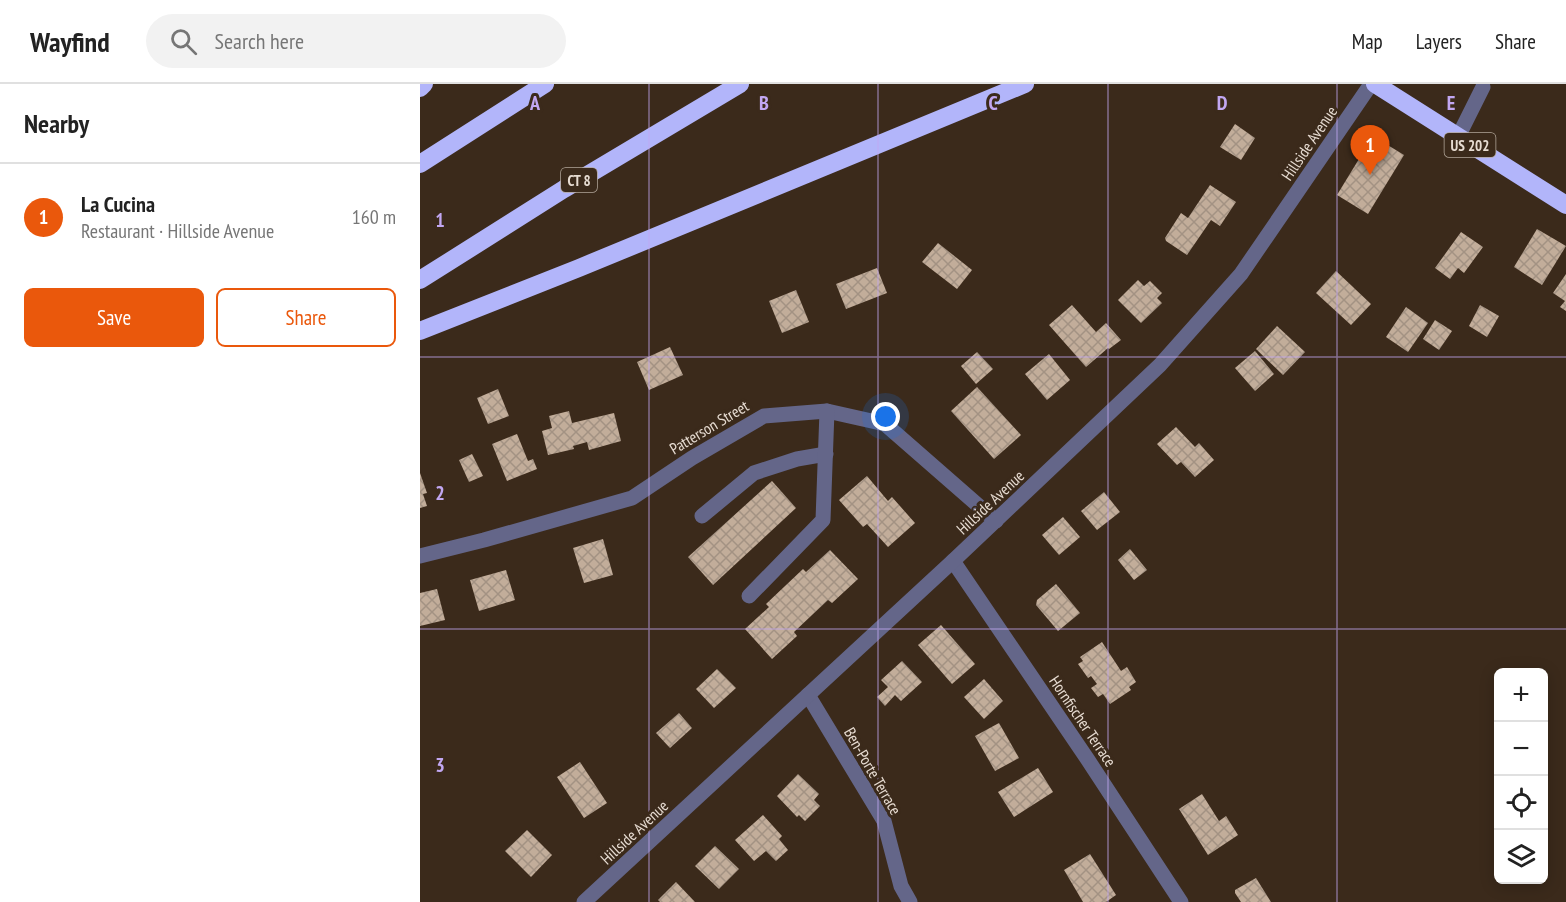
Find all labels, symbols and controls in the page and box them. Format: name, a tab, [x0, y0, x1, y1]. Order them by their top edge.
search box	[146, 14, 566, 68]
text: Wayfind	[30, 23, 110, 60]
icon: search	[167, 25, 200, 58]
text: Search here	[215, 27, 304, 55]
text: Map	[1352, 28, 1383, 55]
text: Layers	[1416, 28, 1462, 55]
text: Share	[1495, 28, 1536, 55]
text: A	[529, 90, 541, 116]
text: B	[759, 90, 769, 116]
text: C	[988, 90, 998, 116]
text: D	[1217, 90, 1228, 116]
text: E	[1447, 90, 1455, 116]
street label: Hillside Avenue	[1277, 102, 1341, 184]
text: Nearby	[24, 107, 89, 140]
pin: 1	[1350, 126, 1390, 175]
road number: US 202	[1444, 133, 1496, 157]
road number: CT 8	[561, 168, 597, 192]
text: La Cucina	[81, 190, 155, 218]
text: 1	[39, 204, 48, 230]
text: 160 m	[352, 204, 396, 230]
text: 1	[435, 207, 445, 233]
text: Restaurant · Hillside Avenue	[81, 218, 274, 244]
button: Save	[24, 288, 204, 347]
button: Share	[216, 288, 396, 347]
street label: Patterson Street	[666, 395, 753, 458]
your location	[871, 402, 900, 431]
street label: Hillside Avenue	[952, 466, 1028, 538]
text: 2	[435, 480, 445, 506]
map controls	[1494, 668, 1548, 884]
button: +	[1494, 668, 1548, 722]
street label: Hornfischer Terrace	[1045, 672, 1121, 770]
button: −	[1494, 722, 1548, 776]
street label: Ben-Porte Terrace	[840, 724, 906, 818]
text: 3	[435, 752, 445, 778]
button: locate	[1494, 776, 1548, 830]
street label: Hillside Avenue	[596, 796, 672, 868]
button: layers	[1494, 830, 1548, 884]

